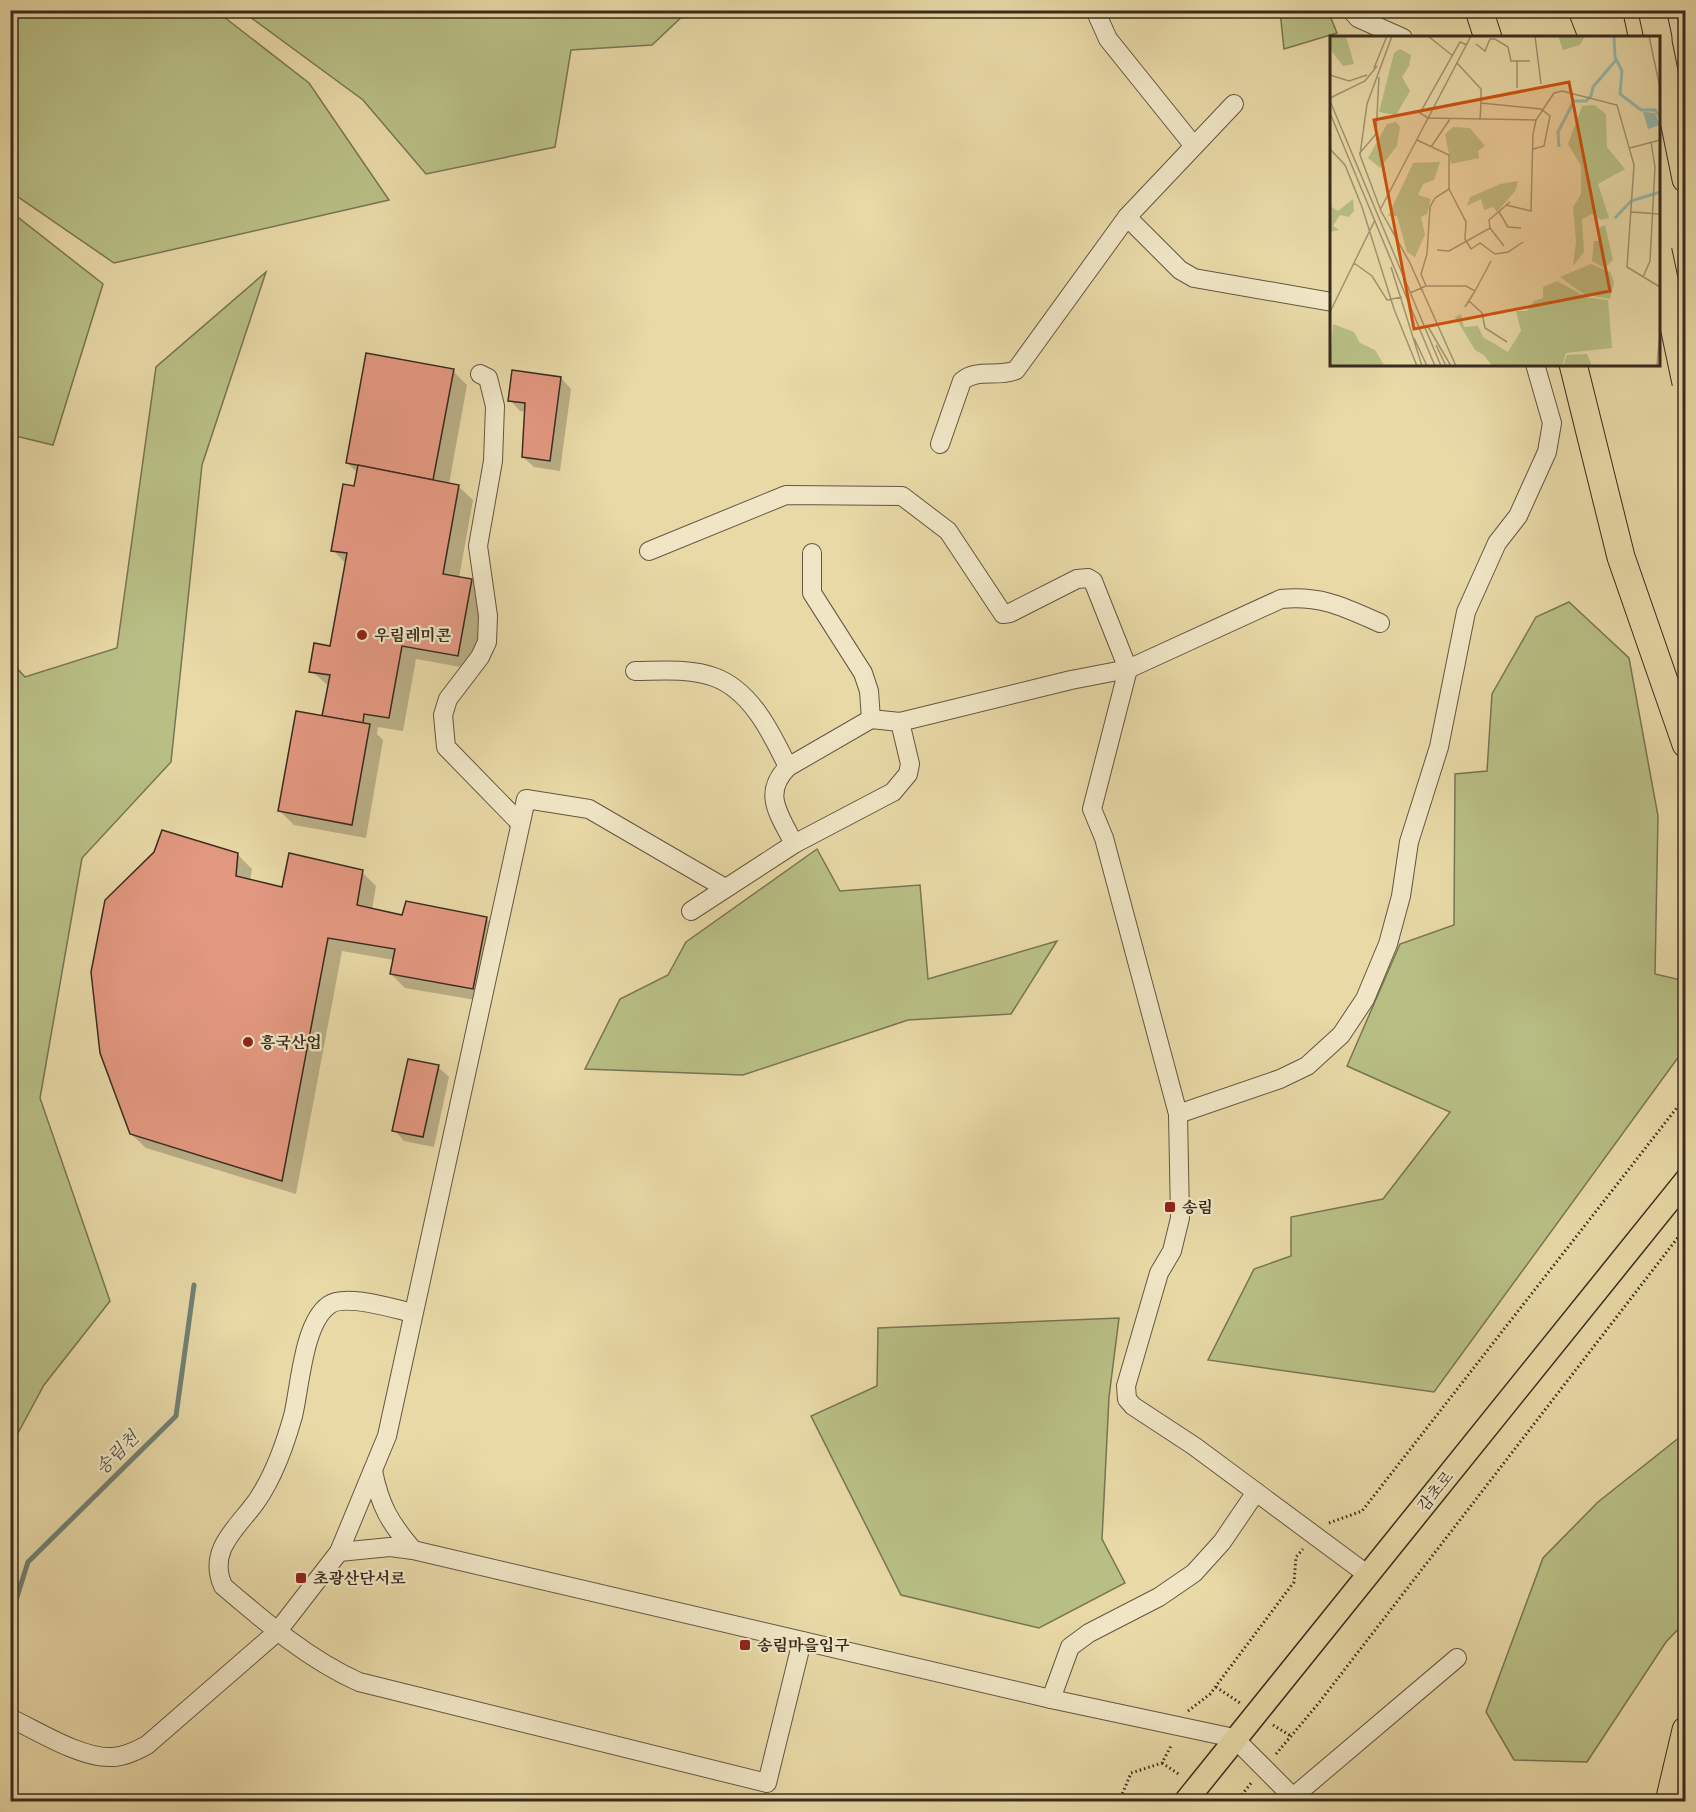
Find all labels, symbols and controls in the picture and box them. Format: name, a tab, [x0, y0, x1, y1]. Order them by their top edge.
inset map	[1330, 36, 1660, 366]
place label: 우림레미콘	[374, 626, 452, 648]
marker: 우림레미콘	[355, 628, 369, 642]
place label: 흥국산업	[260, 1033, 322, 1055]
marker: 흥국산업	[241, 1035, 255, 1049]
place label: 송림	[1182, 1198, 1213, 1220]
marker: 송림	[1163, 1200, 1177, 1214]
water label: 송림천	[91, 1426, 146, 1481]
street label: 감초로	[1413, 1467, 1460, 1517]
place label: 초광산단서로	[313, 1569, 406, 1591]
marker: 초광산단서로	[294, 1571, 308, 1585]
place label: 송림마을입구	[757, 1636, 850, 1658]
marker: 송림마을입구	[738, 1638, 752, 1652]

